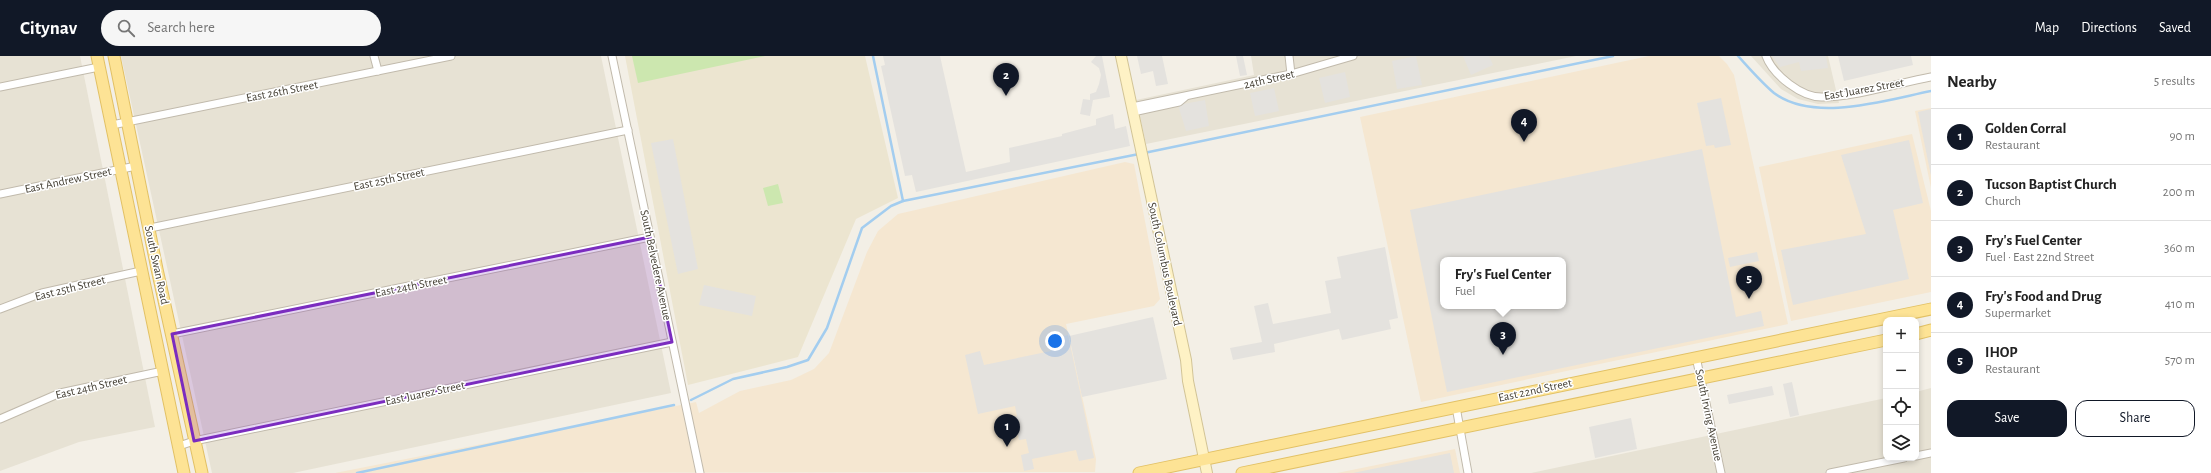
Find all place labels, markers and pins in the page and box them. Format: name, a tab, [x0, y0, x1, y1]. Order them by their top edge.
pin: 2	[993, 63, 1019, 96]
pin: 4	[1511, 109, 1537, 142]
pin: 5	[1736, 266, 1762, 299]
pin: 3	[1490, 322, 1516, 355]
pin: 1	[994, 414, 1020, 447]

